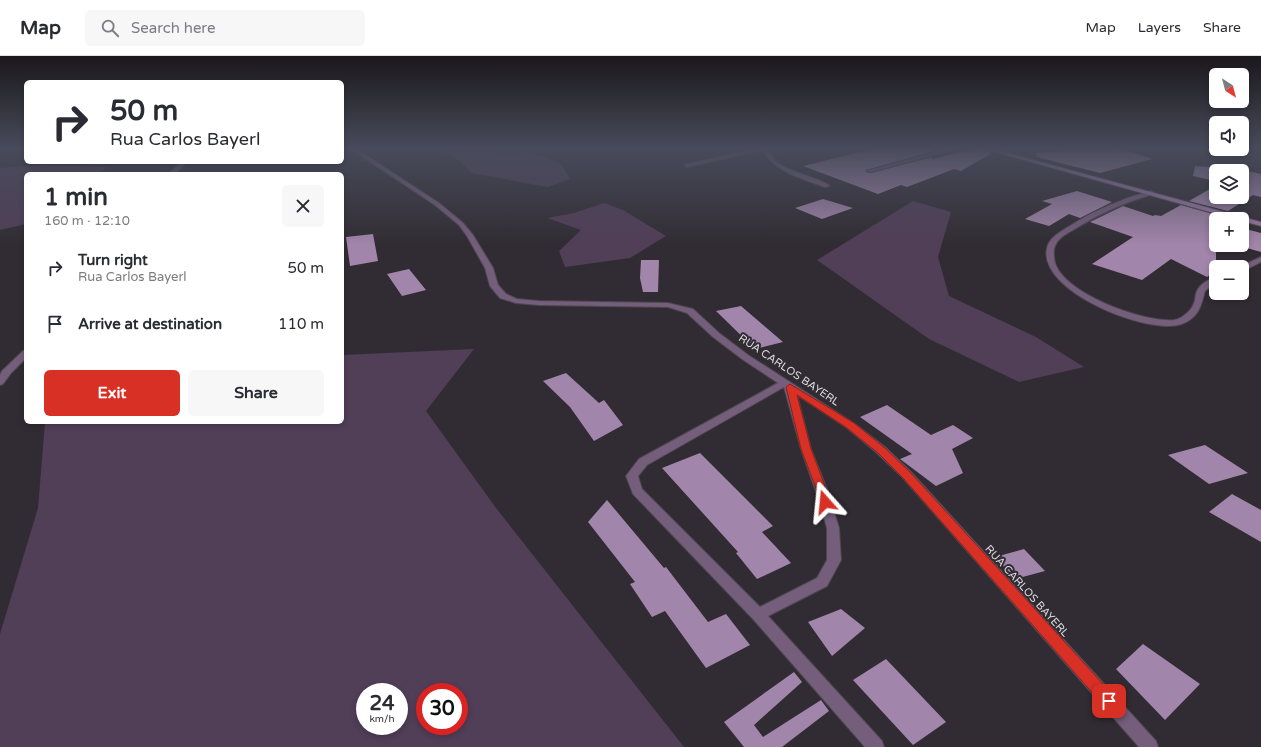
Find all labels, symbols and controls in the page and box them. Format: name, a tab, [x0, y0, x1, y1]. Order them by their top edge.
search box	[85, 10, 365, 46]
text: Map	[20, 17, 61, 39]
icon: search	[99, 17, 121, 39]
text: Search here	[131, 19, 215, 37]
text: Map	[1086, 19, 1116, 36]
text: Layers	[1138, 19, 1181, 36]
text: Share	[1203, 19, 1241, 36]
north arrow	[1209, 68, 1249, 108]
map controls	[1209, 68, 1249, 300]
text: 50 m	[110, 94, 178, 128]
icon: right	[44, 96, 96, 148]
button: sound	[1209, 116, 1249, 156]
text: Rua Carlos Bayerl	[110, 128, 260, 150]
button: layers	[1209, 164, 1249, 204]
text: 1 min	[44, 183, 108, 212]
button: close	[282, 185, 324, 227]
button: +	[1209, 212, 1249, 252]
text: 160 m · 12:10	[44, 213, 130, 229]
text: Turn right	[78, 251, 148, 269]
icon: right	[44, 257, 66, 279]
text: 50 m	[287, 259, 324, 277]
button: −	[1209, 260, 1249, 300]
text: Rua Carlos Bayerl	[78, 269, 187, 285]
icon: arrive	[44, 313, 66, 335]
text: Arrive at destination	[78, 315, 222, 333]
text: 110 m	[278, 315, 324, 333]
street label: RUA CARLOS BAYERL	[736, 331, 843, 409]
button: Exit	[44, 370, 180, 416]
button: Share	[188, 370, 324, 416]
position arrow	[804, 481, 846, 523]
street label: RUA CARLOS BAYERL	[982, 542, 1072, 640]
speed limit sign: 30	[416, 683, 468, 735]
pin	[1092, 684, 1126, 718]
icon: arrive	[1098, 690, 1120, 712]
text: 24	[369, 692, 395, 716]
text: km/h	[369, 713, 395, 725]

